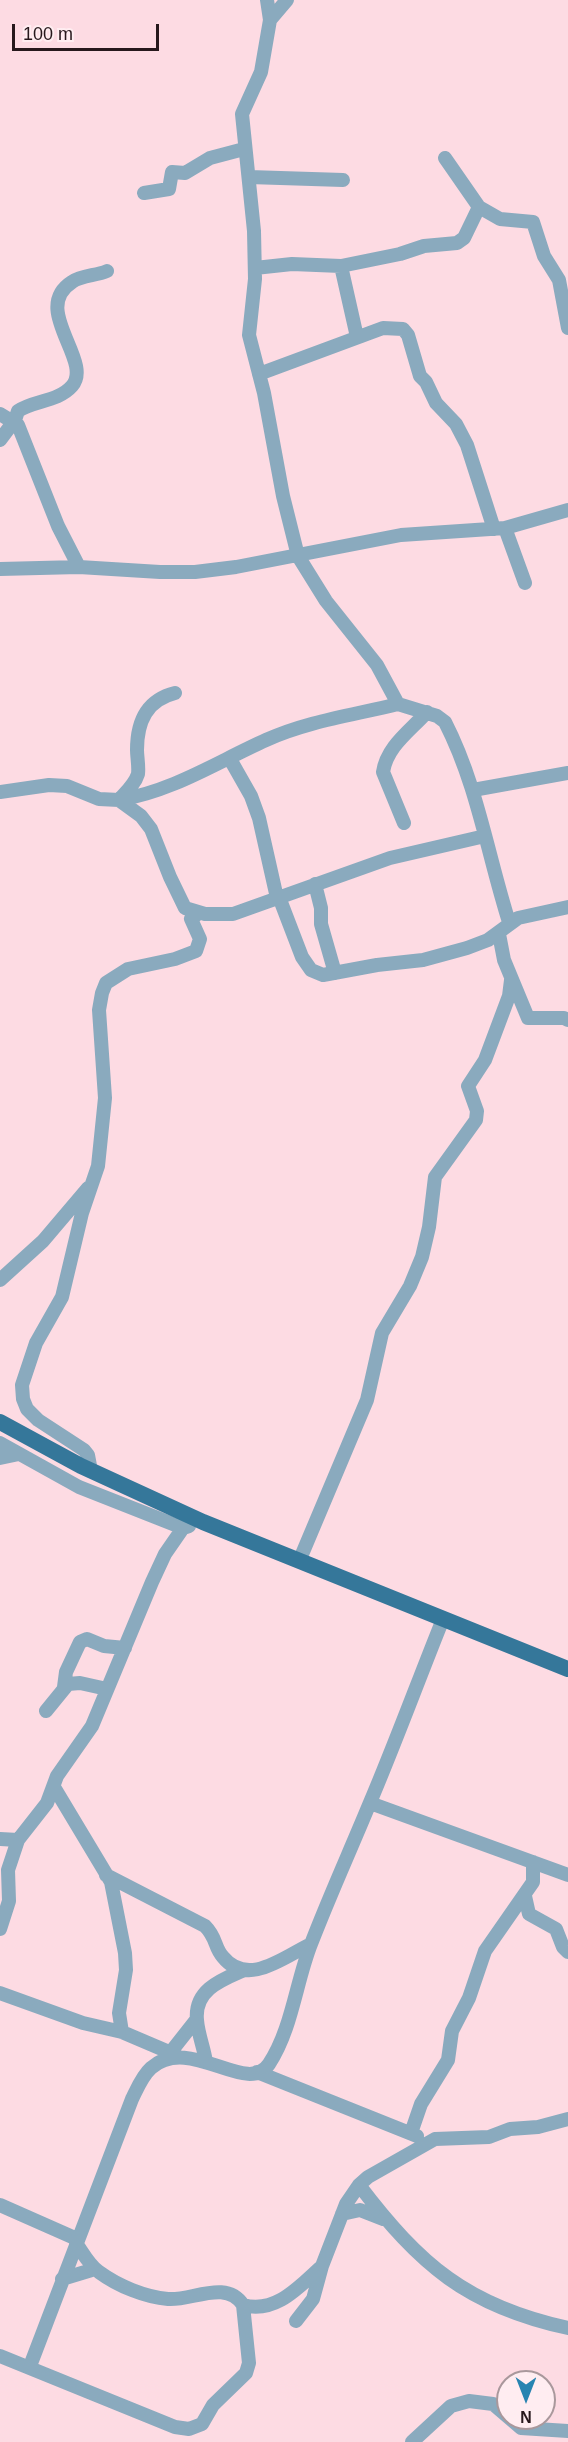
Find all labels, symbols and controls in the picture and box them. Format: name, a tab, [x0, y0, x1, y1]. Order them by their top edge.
scale bar	[15, 12, 162, 50]
text: 100 m	[23, 24, 73, 44]
north arrow	[496, 2370, 556, 2430]
text: N	[520, 2408, 532, 2425]

